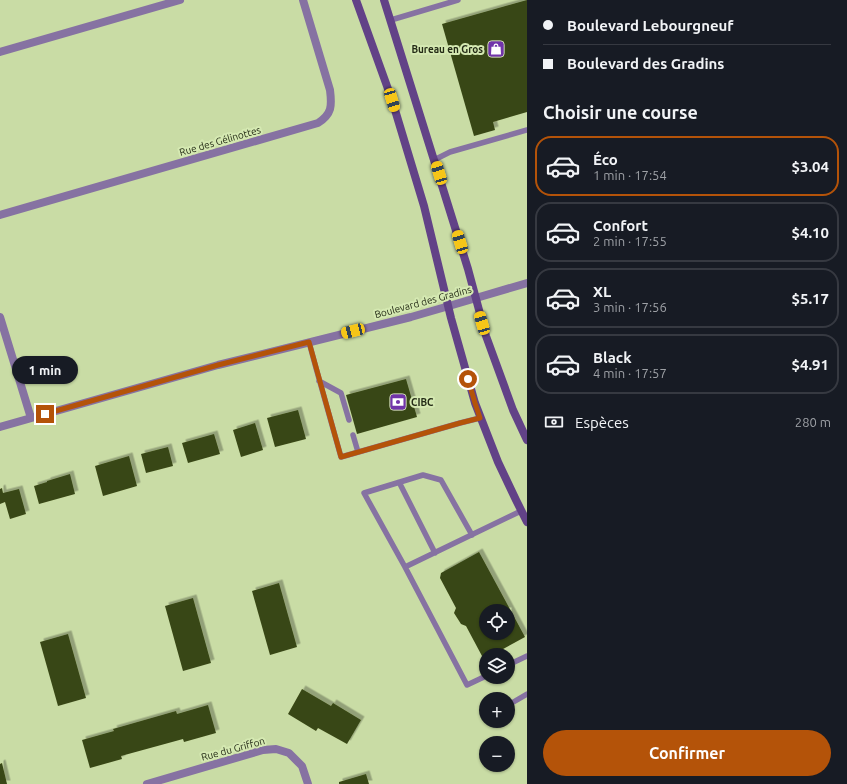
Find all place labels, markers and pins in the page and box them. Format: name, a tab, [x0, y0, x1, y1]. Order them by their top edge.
shop icon: Bureau en Gros	[486, 39, 506, 59]
place label: Bureau en Gros	[411, 44, 483, 55]
bank icon: CIBC	[388, 392, 408, 412]
place label: CIBC	[411, 397, 434, 408]

